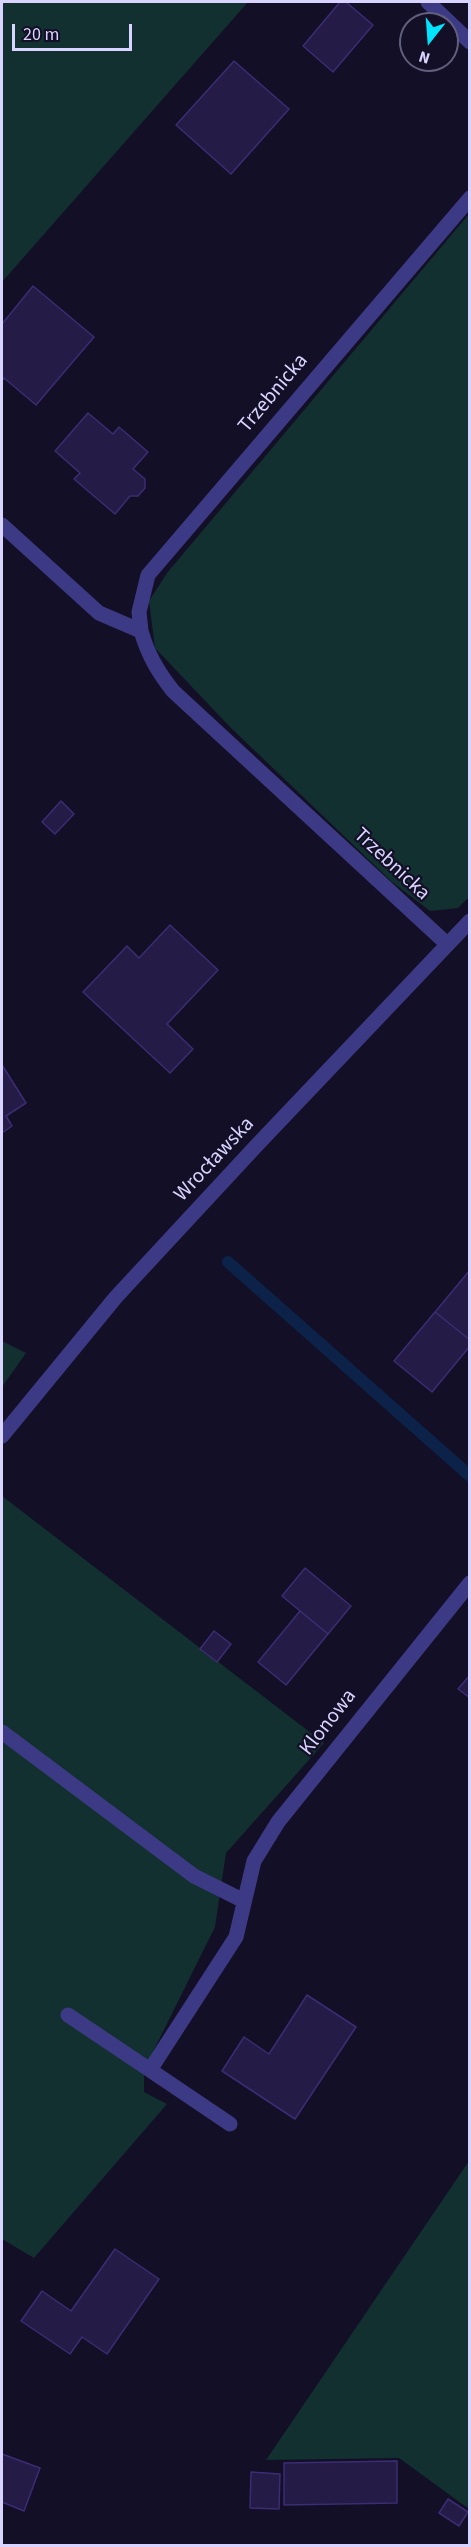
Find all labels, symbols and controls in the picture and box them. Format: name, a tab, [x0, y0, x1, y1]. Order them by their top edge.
scale bar	[15, 12, 135, 50]
north arrow	[399, 12, 459, 72]
text: 20 m	[23, 22, 59, 47]
text: N	[416, 45, 433, 69]
street label: Trzebnicka	[234, 349, 314, 439]
street label: Trzebnicka	[348, 823, 434, 907]
street label: Wrocławska	[170, 1113, 260, 1207]
street label: Klonowa	[295, 1685, 363, 1761]

